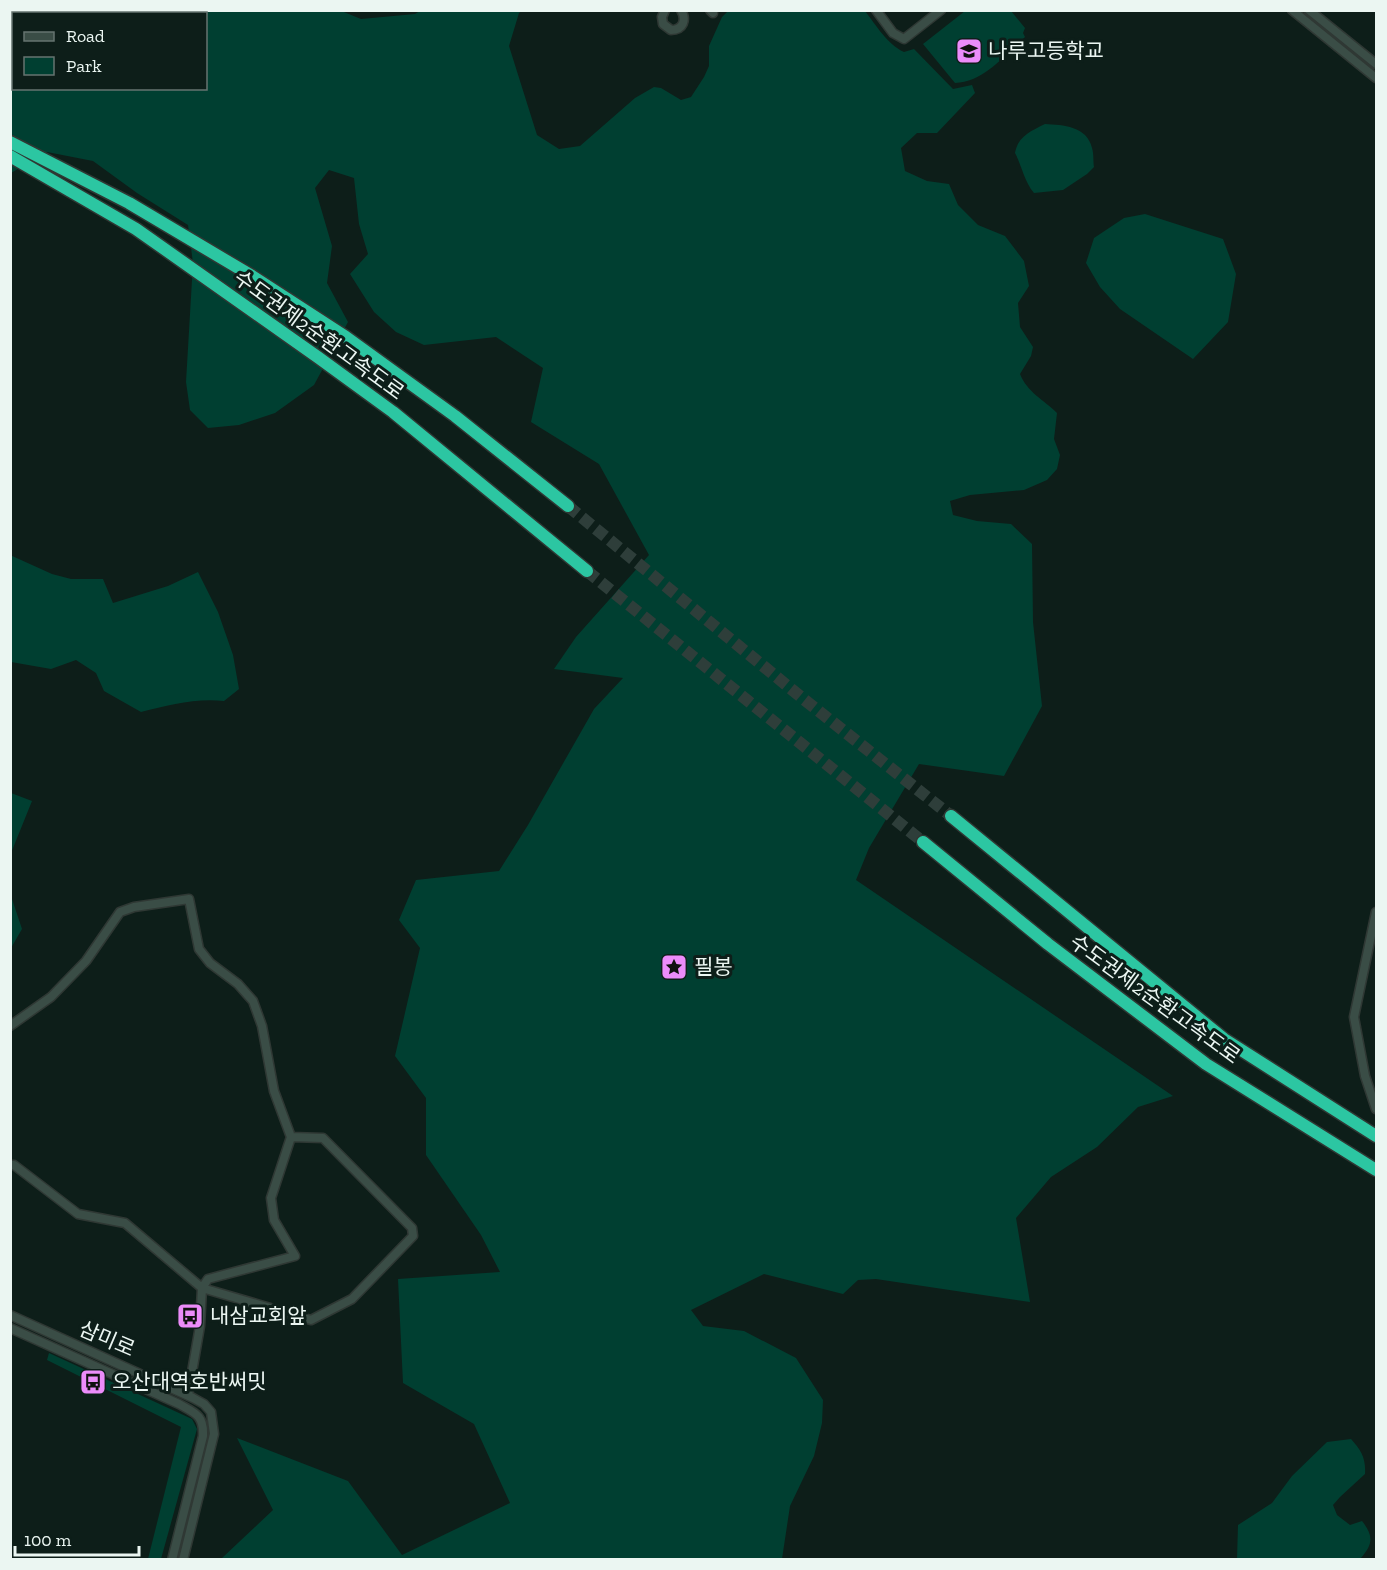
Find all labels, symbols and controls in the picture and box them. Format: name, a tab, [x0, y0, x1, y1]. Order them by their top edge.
legend	[12, 12, 207, 90]
text: Road	[66, 25, 105, 47]
school or university icon: 나루고등학교	[954, 36, 984, 66]
place label: 나루고등학교	[988, 38, 1104, 63]
text: Park	[66, 55, 102, 77]
street label: 수도권제2순환고속도로	[229, 265, 409, 405]
street label: 수도권제2순환고속도로	[1065, 929, 1245, 1069]
place icon: 필봉	[659, 952, 689, 982]
place label: 필봉	[694, 954, 733, 979]
bus stop icon: 내삼교회앞	[175, 1301, 205, 1331]
place label: 내삼교회앞	[210, 1303, 307, 1328]
street label: 삼미로	[76, 1316, 139, 1361]
bus stop icon: 오산대역호반써밋	[78, 1367, 108, 1397]
place label: 오산대역호반써밋	[112, 1369, 267, 1394]
scale bar	[15, 1519, 140, 1557]
text: 100 m	[24, 1529, 72, 1551]

